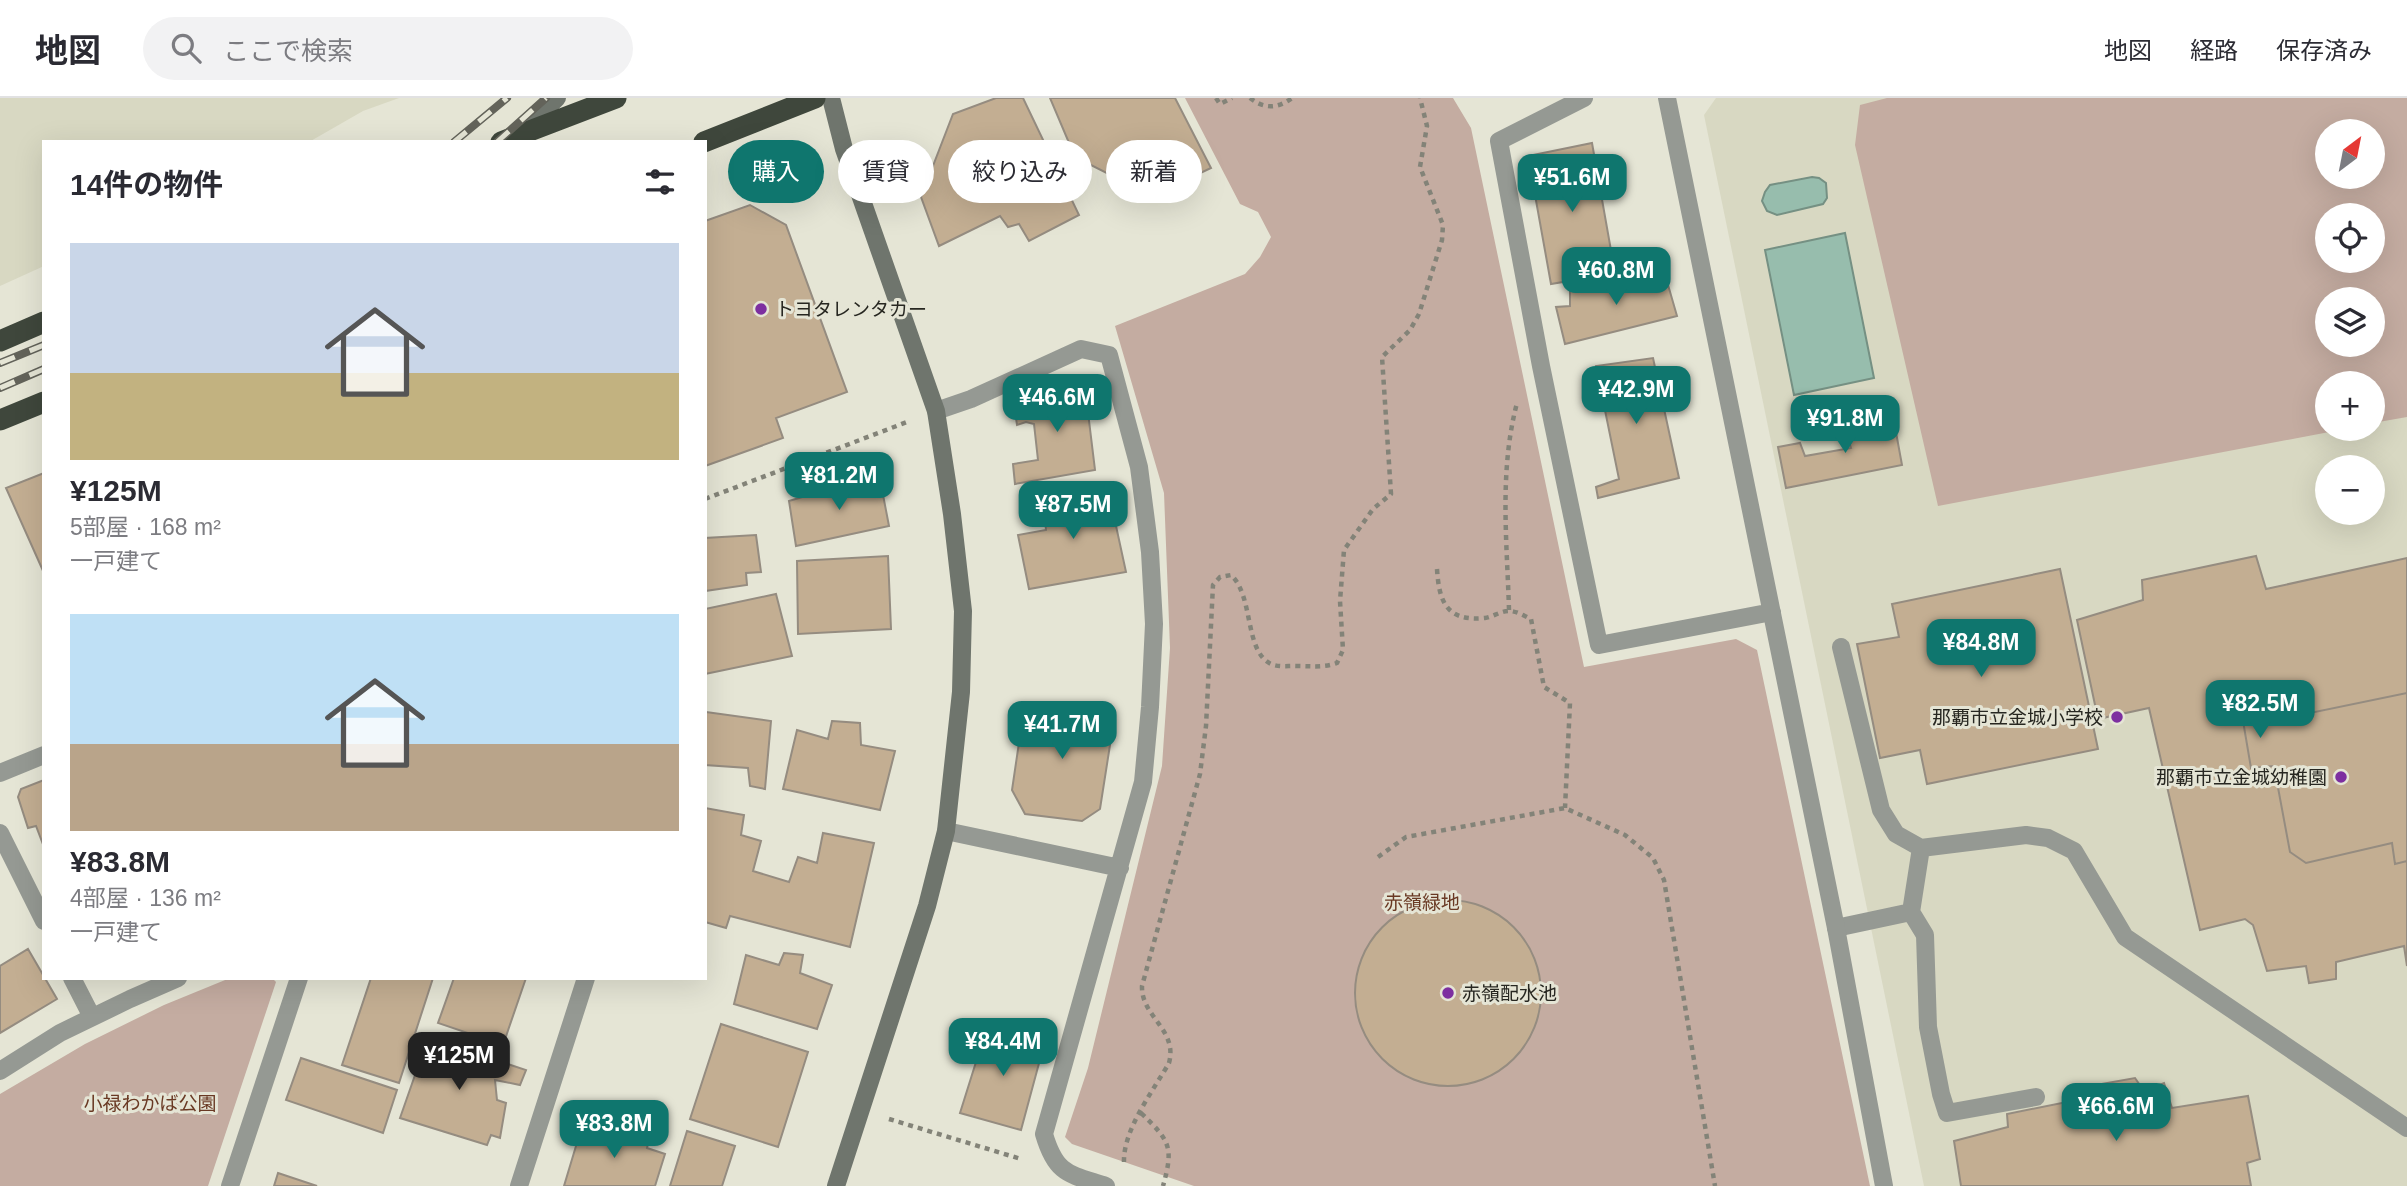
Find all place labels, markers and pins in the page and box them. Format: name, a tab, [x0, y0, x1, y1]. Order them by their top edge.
pin: ¥51.6M	[1515, 155, 1629, 214]
pin: ¥60.8M	[1559, 248, 1673, 307]
place label: トヨタレンタカー	[775, 299, 927, 320]
marker: トヨタレンタカー	[753, 301, 769, 317]
pin: ¥42.9M	[1579, 366, 1693, 426]
pin: ¥46.6M	[1000, 374, 1114, 434]
pin: ¥91.8M	[1788, 396, 1902, 455]
pin: ¥81.2M	[782, 452, 896, 512]
pin: ¥87.5M	[1016, 482, 1130, 541]
pin: ¥84.8M	[1924, 620, 2038, 679]
pin: ¥82.5M	[2203, 680, 2317, 740]
pin: ¥41.7M	[1005, 702, 1119, 761]
place label: 那覇市立金城小学校	[1932, 707, 2103, 728]
marker: 那覇市立金城小学校	[2109, 709, 2125, 725]
place label: 那覇市立金城幼稚園	[2156, 767, 2327, 788]
marker: 那覇市立金城幼稚園	[2333, 769, 2349, 785]
place label: 赤嶺配水池	[1462, 983, 1557, 1004]
marker: 赤嶺配水池	[1440, 985, 1456, 1001]
pin: ¥84.4M	[946, 1018, 1060, 1078]
pin: ¥125M	[410, 1032, 508, 1092]
pin: ¥66.6M	[2059, 1084, 2173, 1143]
pin: ¥83.8M	[557, 1100, 671, 1160]

